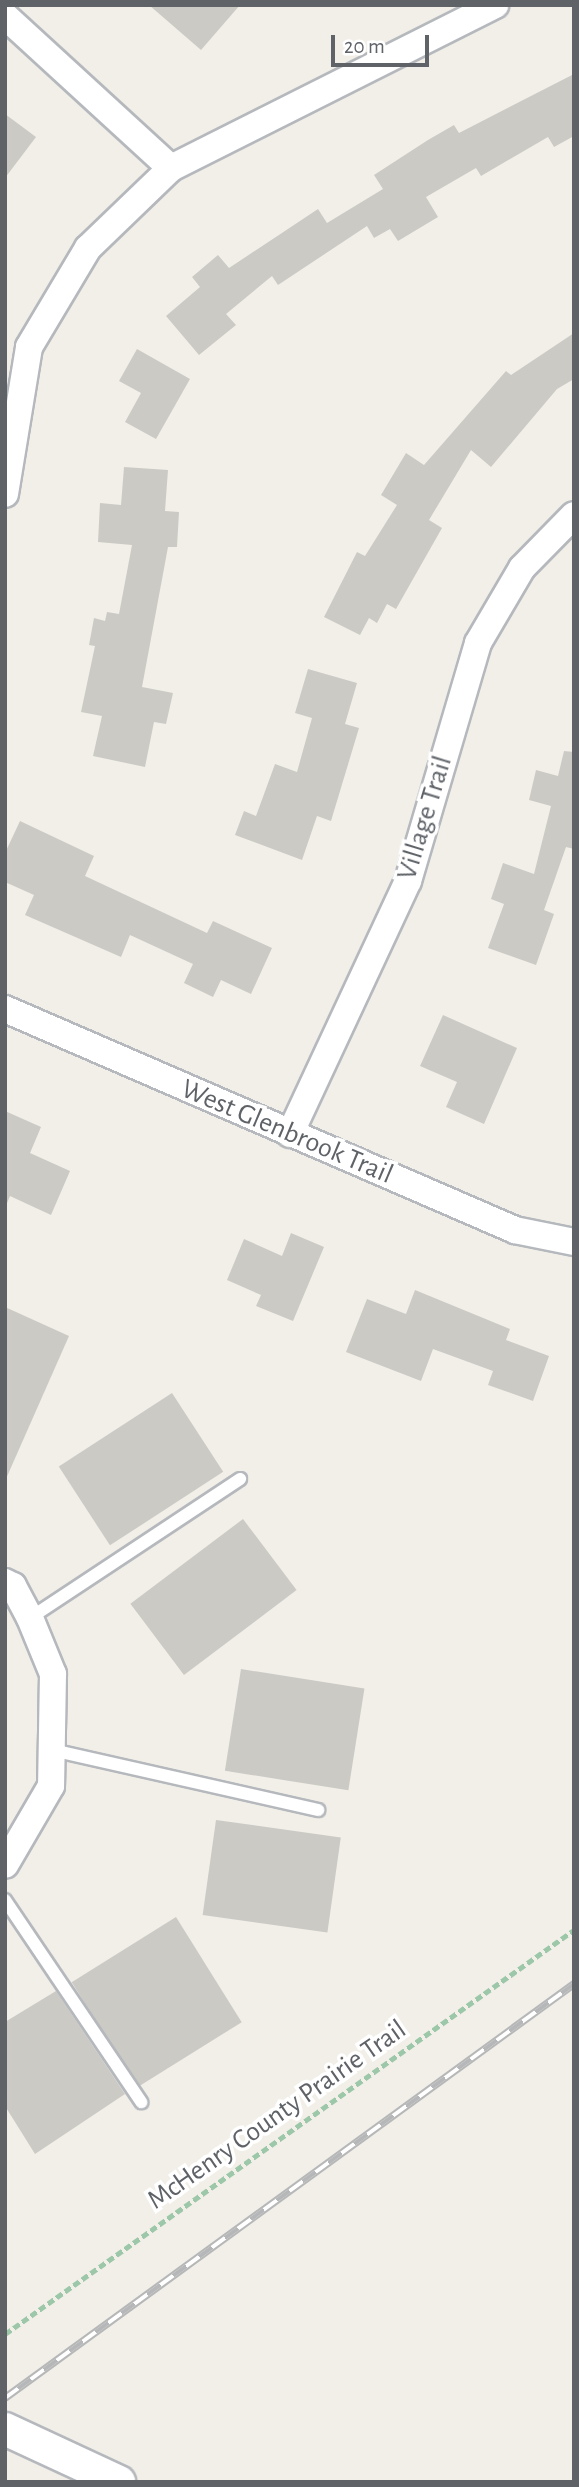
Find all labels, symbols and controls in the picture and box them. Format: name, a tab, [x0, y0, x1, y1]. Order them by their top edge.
scale bar	[334, 21, 432, 65]
text: 20 m	[344, 36, 385, 57]
street label: Village Trail	[390, 752, 460, 884]
street label: West Glenbrook Trail	[176, 1072, 398, 1192]
street label: McHenry County Prairie Trail	[141, 2013, 413, 2217]

